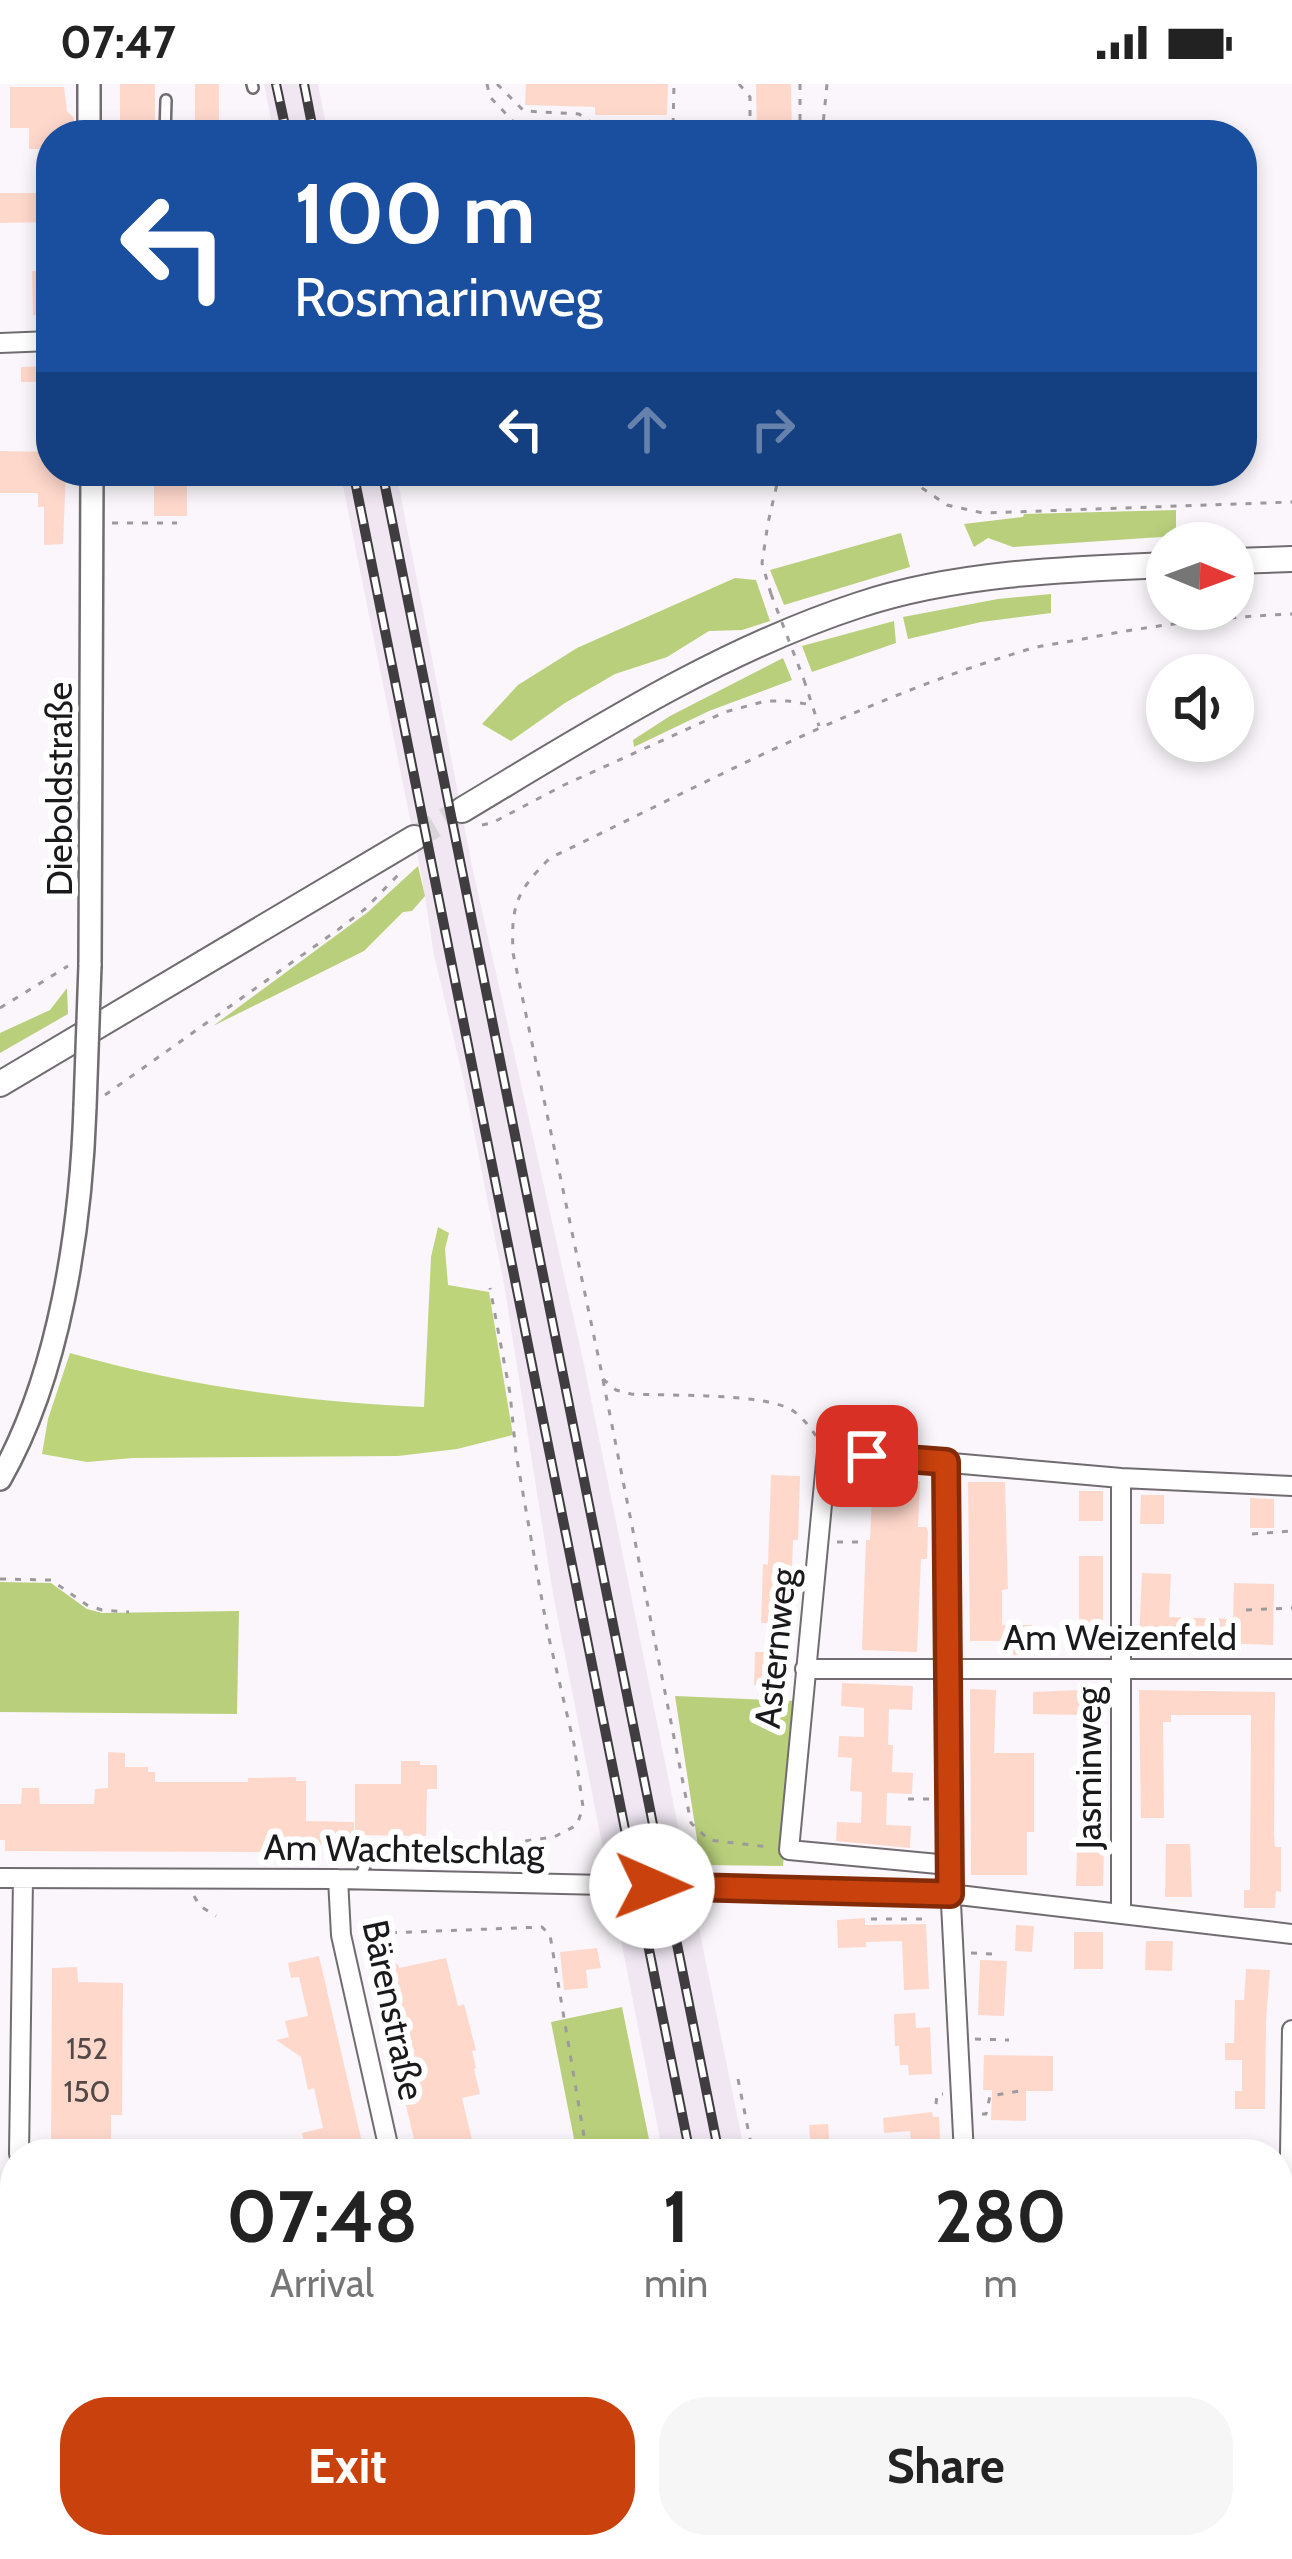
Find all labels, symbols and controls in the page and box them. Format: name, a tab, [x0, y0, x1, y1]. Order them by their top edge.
text: 07:47	[60, 15, 176, 69]
text: 100 m	[294, 162, 536, 264]
icon: left	[96, 168, 252, 324]
text: Rosmarinweg	[294, 264, 603, 330]
icon: left	[488, 396, 554, 462]
icon: ahead	[614, 396, 680, 462]
icon: right	[740, 396, 806, 462]
north arrow	[1146, 522, 1254, 630]
map controls	[1146, 522, 1254, 762]
button: sound	[1146, 654, 1254, 762]
street label: Dieboldstraße	[37, 682, 81, 896]
pin	[816, 1405, 918, 1507]
icon: arrive	[834, 1423, 900, 1489]
street label: Asternweg	[745, 1565, 805, 1730]
street label: Am Weizenfeld	[1003, 1615, 1237, 1659]
street label: Jasminweg	[1066, 1686, 1110, 1850]
position arrow	[589, 1823, 715, 1949]
street label: Am Wachtelschlag	[263, 1825, 546, 1873]
street label: Bärenstraße	[353, 1916, 435, 2104]
house number: 152	[66, 2030, 108, 2067]
house number: 150	[64, 2073, 110, 2110]
text: 07:48	[226, 2173, 418, 2260]
text: 1	[663, 2173, 689, 2260]
text: 280	[934, 2173, 1067, 2260]
text: Arrival	[270, 2259, 374, 2307]
text: min	[644, 2259, 708, 2307]
text: m	[984, 2259, 1018, 2307]
button: Exit	[60, 2397, 635, 2535]
button: Share	[659, 2397, 1233, 2535]

